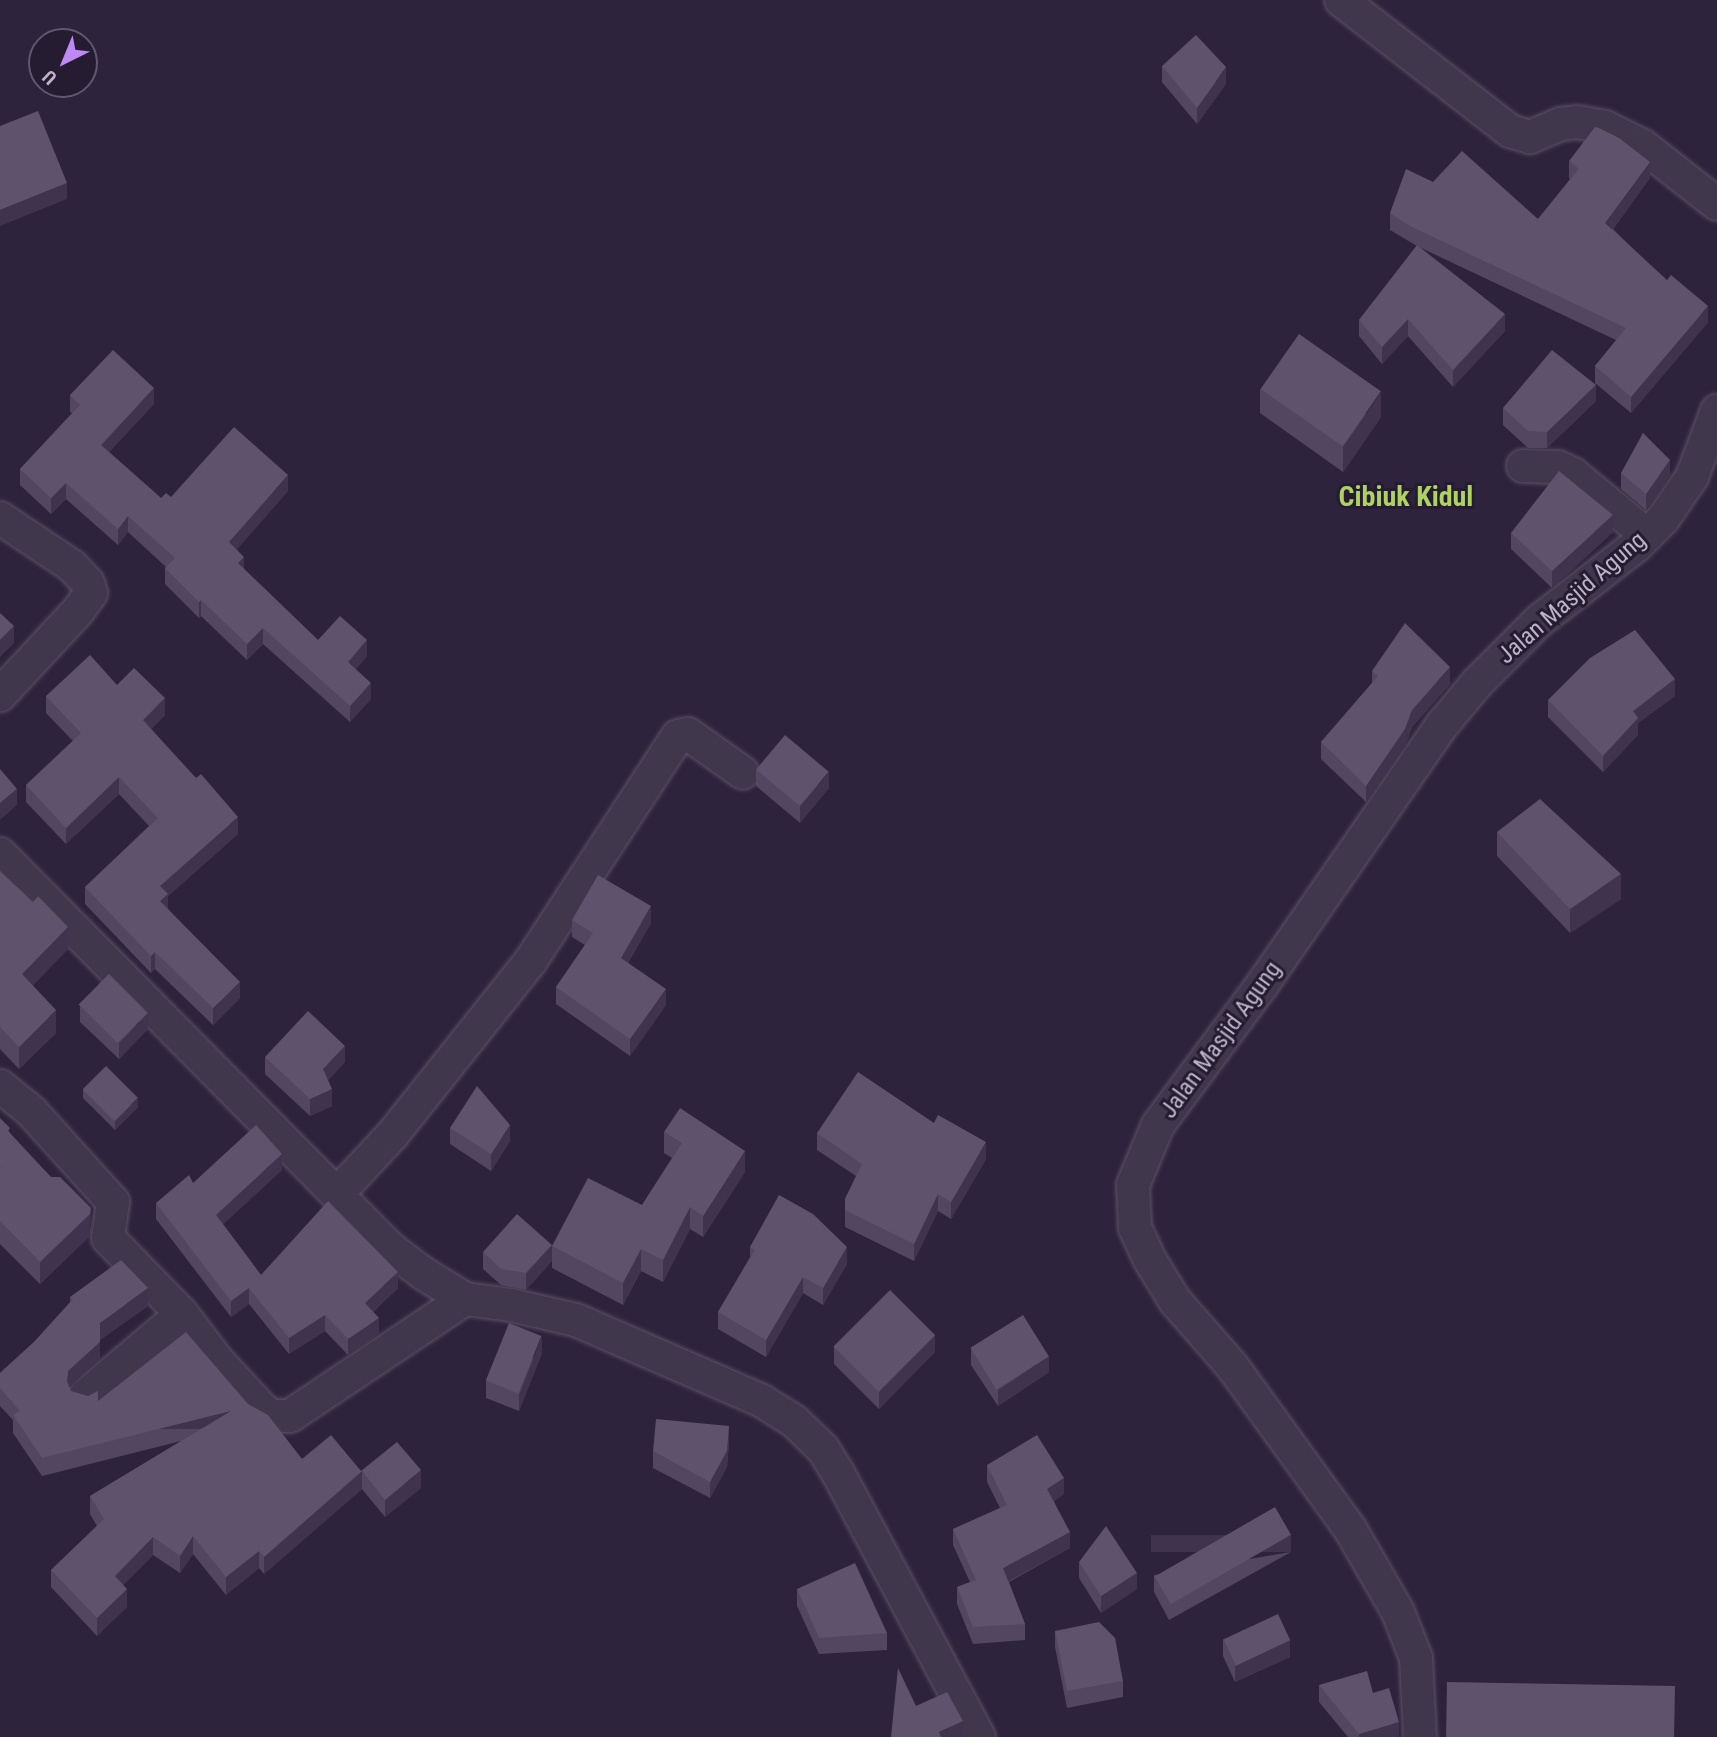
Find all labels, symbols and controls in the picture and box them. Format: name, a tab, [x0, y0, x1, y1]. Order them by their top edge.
north arrow	[28, 28, 98, 98]
text: U	[38, 65, 62, 89]
district label: Cibiuk Kidul	[1339, 480, 1473, 514]
street label: Jalan Masjid Agung	[1492, 526, 1652, 670]
street label: Jalan Masjid Agung	[1154, 956, 1288, 1124]

